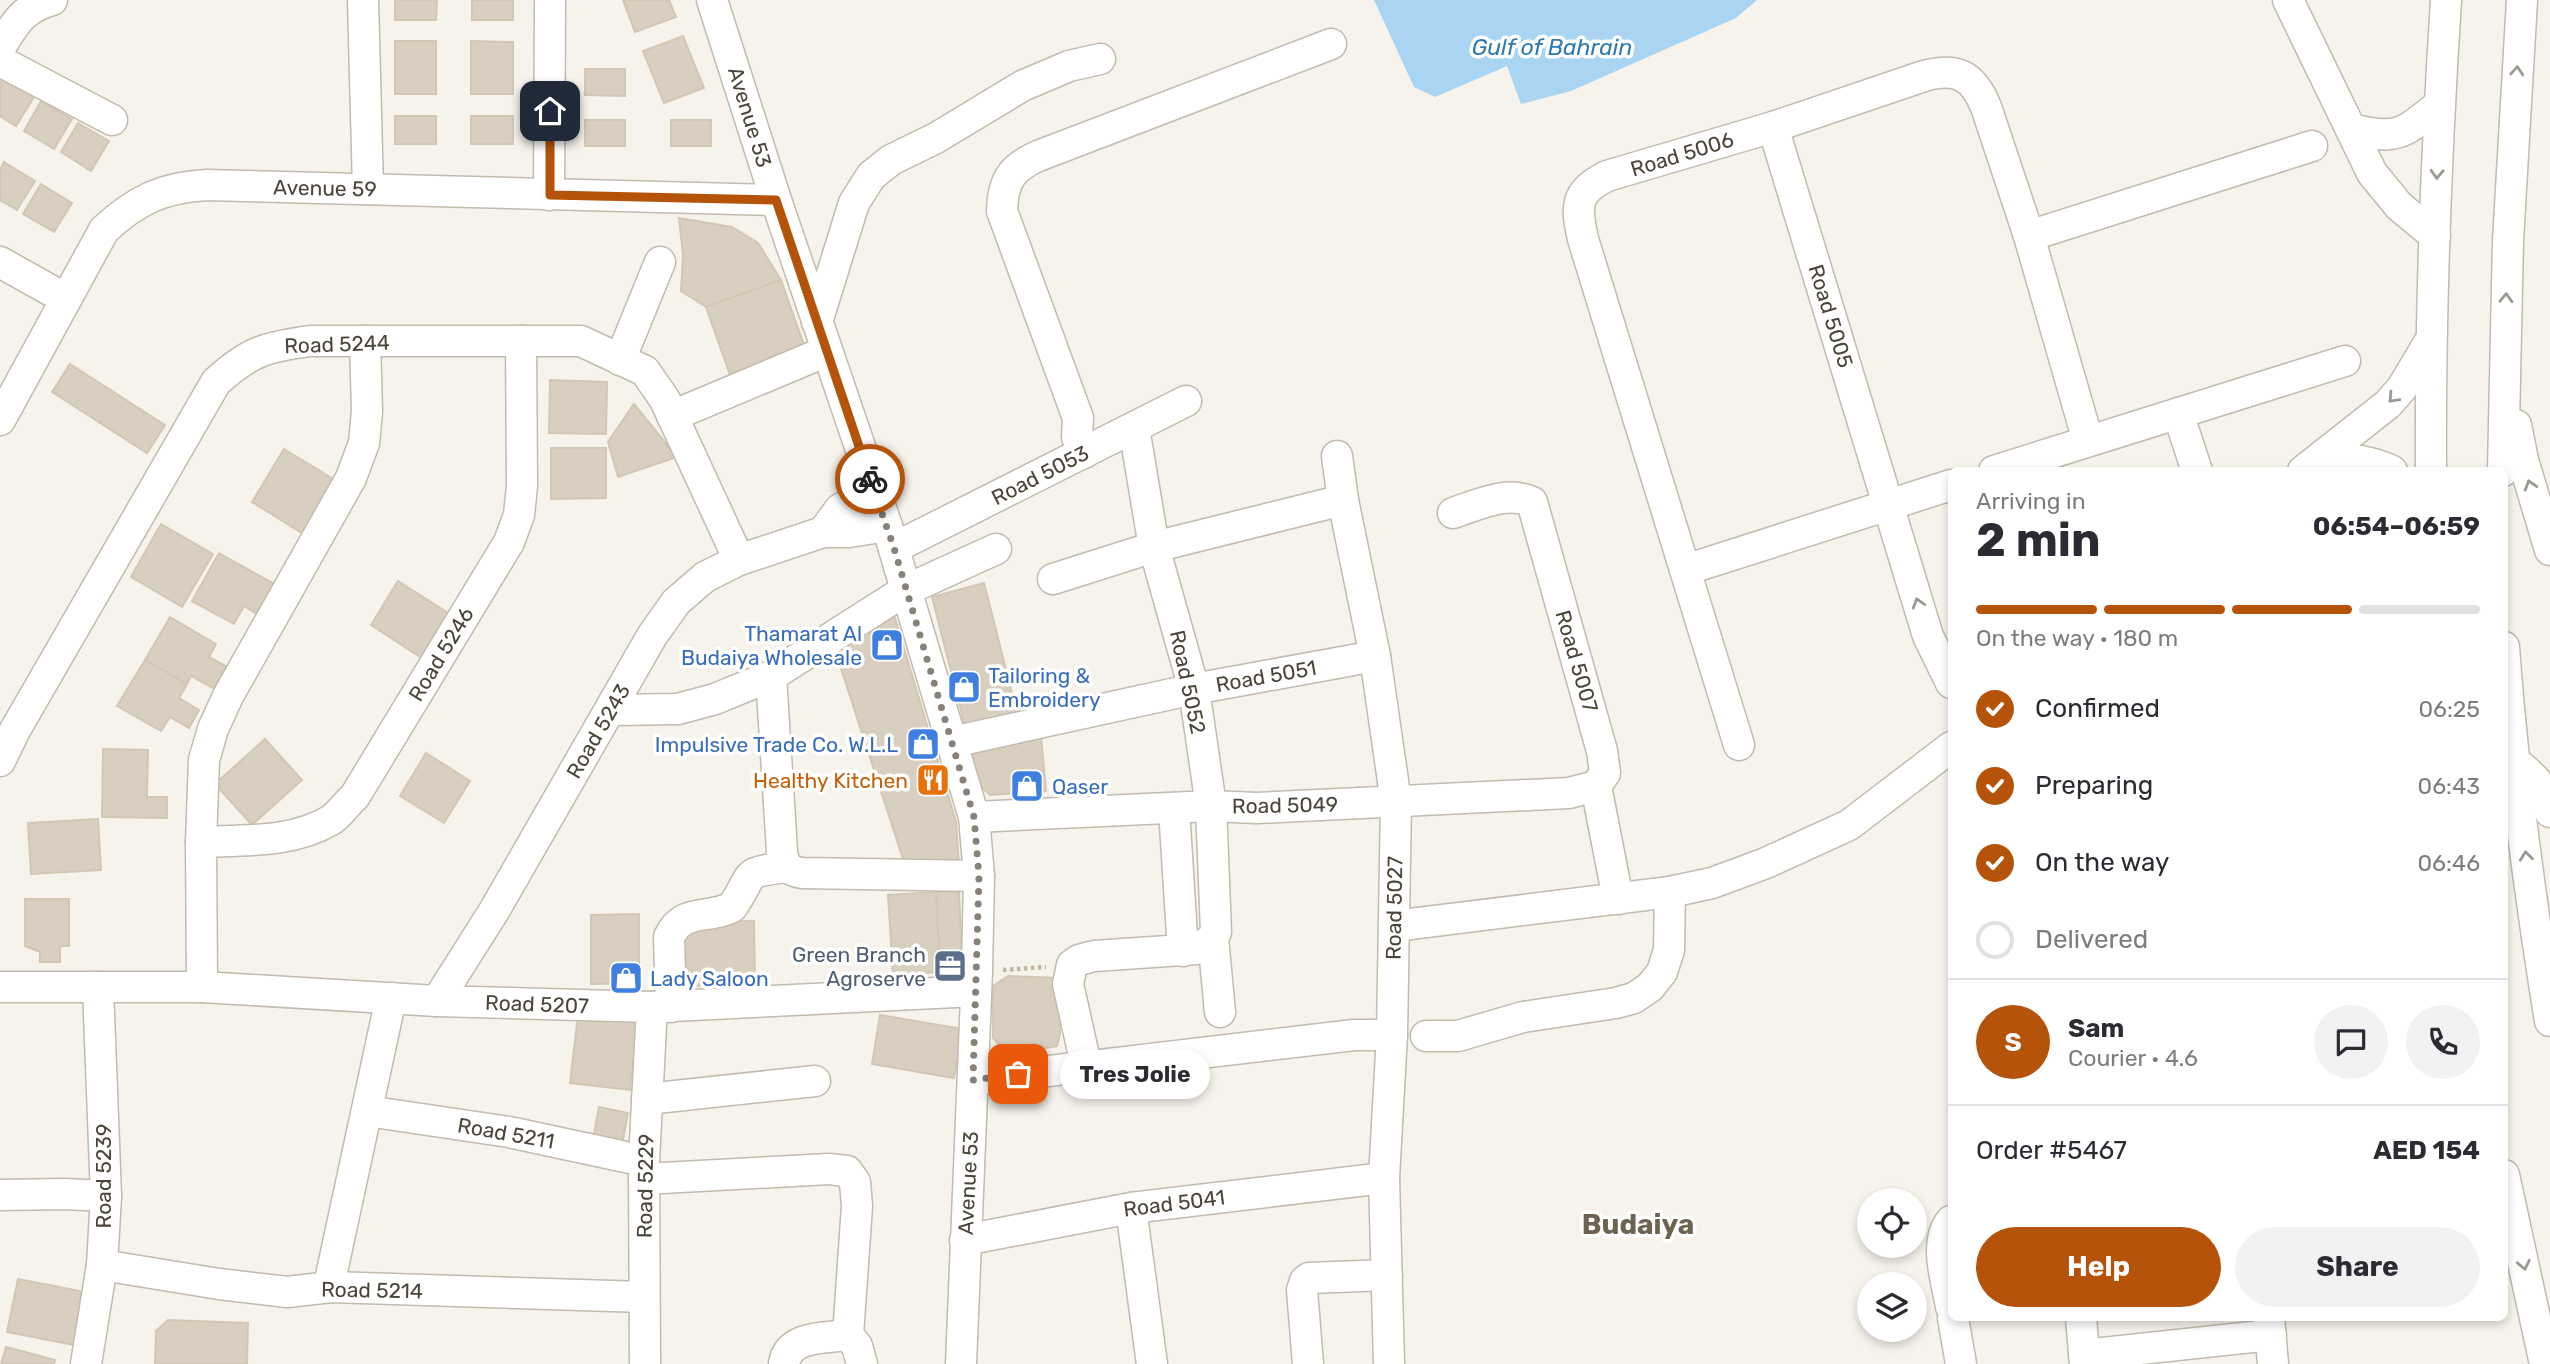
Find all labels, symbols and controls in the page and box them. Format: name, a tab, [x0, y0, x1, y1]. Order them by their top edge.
water label: Gulf of Bahrain	[1472, 33, 1632, 61]
street label: Avenue 53	[723, 64, 777, 170]
one-way arrow	[2509, 65, 2524, 76]
pin	[520, 81, 580, 141]
icon: home	[531, 92, 569, 130]
street label: Road 5006	[1627, 126, 1737, 182]
one-way arrow	[2429, 169, 2445, 179]
street label: Avenue 59	[273, 175, 377, 201]
street label: Road 5005	[1803, 261, 1859, 371]
one-way arrow	[2499, 292, 2514, 303]
street label: Road 5244	[284, 330, 390, 358]
one-way arrow	[2388, 390, 2401, 403]
street label: Road 5053	[987, 440, 1093, 510]
courier	[835, 444, 905, 514]
icon: bike	[851, 460, 889, 498]
one-way arrow	[2524, 479, 2539, 491]
text: Arriving in	[1976, 487, 2086, 515]
text: 06:54–06:59	[2313, 511, 2480, 542]
text: 2 min	[1976, 513, 2101, 568]
one-way arrow	[1912, 597, 1927, 609]
street label: Road 5246	[403, 602, 479, 706]
street label: Road 5007	[1551, 607, 1604, 715]
place label: Thamarat Al Budaiya Wholesale	[681, 621, 862, 670]
text: On the way · 180 m	[1976, 624, 2178, 652]
shop icon: Thamarat Al Budaiya Wholesale	[868, 626, 906, 664]
street label: Road 5052	[1165, 628, 1211, 736]
street label: Road 5051	[1214, 655, 1318, 697]
place label: Tailoring & Embroidery	[988, 663, 1101, 712]
shop icon: Tailoring & Embroidery	[945, 668, 983, 706]
street label: Road 5243	[561, 679, 635, 783]
icon: check	[1976, 690, 2014, 728]
text: Confirmed	[2035, 693, 2160, 724]
text: 06:25	[2418, 695, 2480, 723]
shop icon: Impulsive Trade Co. W.L.L	[904, 725, 942, 763]
place label: Impulsive Trade Co. W.L.L	[655, 732, 898, 757]
restaurant icon: Healthy Kitchen	[914, 761, 952, 799]
shop icon: Qaser	[1008, 767, 1046, 805]
icon: check	[1976, 767, 2014, 805]
place label: Healthy Kitchen	[753, 768, 908, 793]
text: Preparing	[2035, 770, 2153, 801]
text: 06:43	[2418, 772, 2480, 800]
place label: Qaser	[1052, 774, 1108, 799]
street label: Road 5049	[1232, 792, 1338, 818]
icon: check	[1976, 844, 2014, 882]
text: On the way	[2035, 847, 2169, 878]
text: 06:46	[2417, 849, 2480, 877]
one-way arrow	[2518, 851, 2533, 862]
street label: Road 5027	[1381, 856, 1407, 960]
text: Delivered	[2035, 924, 2148, 955]
place label: Green Branch Agroserve	[792, 942, 926, 991]
office icon: Green Branch Agroserve	[931, 947, 969, 985]
shop icon: Lady Saloon	[607, 959, 645, 997]
place label: Lady Saloon	[650, 966, 769, 991]
street label: Road 5207	[485, 990, 590, 1018]
button: chat	[2314, 1005, 2388, 1079]
button: phone	[2406, 1005, 2480, 1079]
text: Sam	[2068, 1013, 2124, 1044]
text: S	[2004, 1027, 2022, 1058]
pin	[988, 1044, 1048, 1104]
text: Courier · 4.6	[2068, 1044, 2198, 1072]
callout: Tres Jolie	[1060, 1050, 1210, 1098]
icon: bag	[999, 1055, 1037, 1093]
text: Tres Jolie	[1079, 1060, 1191, 1088]
street label: Road 5211	[456, 1112, 556, 1154]
street label: Road 5239	[91, 1124, 116, 1228]
street label: Avenue 53	[953, 1131, 983, 1235]
street label: Road 5229	[632, 1134, 658, 1238]
text: Order #5467	[1976, 1135, 2127, 1166]
text: AED 154	[2373, 1135, 2480, 1166]
street label: Road 5041	[1122, 1184, 1226, 1222]
map controls	[1857, 1188, 1927, 1342]
button: locate	[1857, 1188, 1927, 1258]
district label: Budaiya	[1582, 1208, 1694, 1241]
button: Help	[1976, 1227, 2221, 1307]
button: Share	[2235, 1227, 2480, 1307]
one-way arrow	[2515, 1259, 2530, 1271]
button: layers	[1857, 1272, 1927, 1342]
street label: Road 5214	[321, 1277, 423, 1303]

